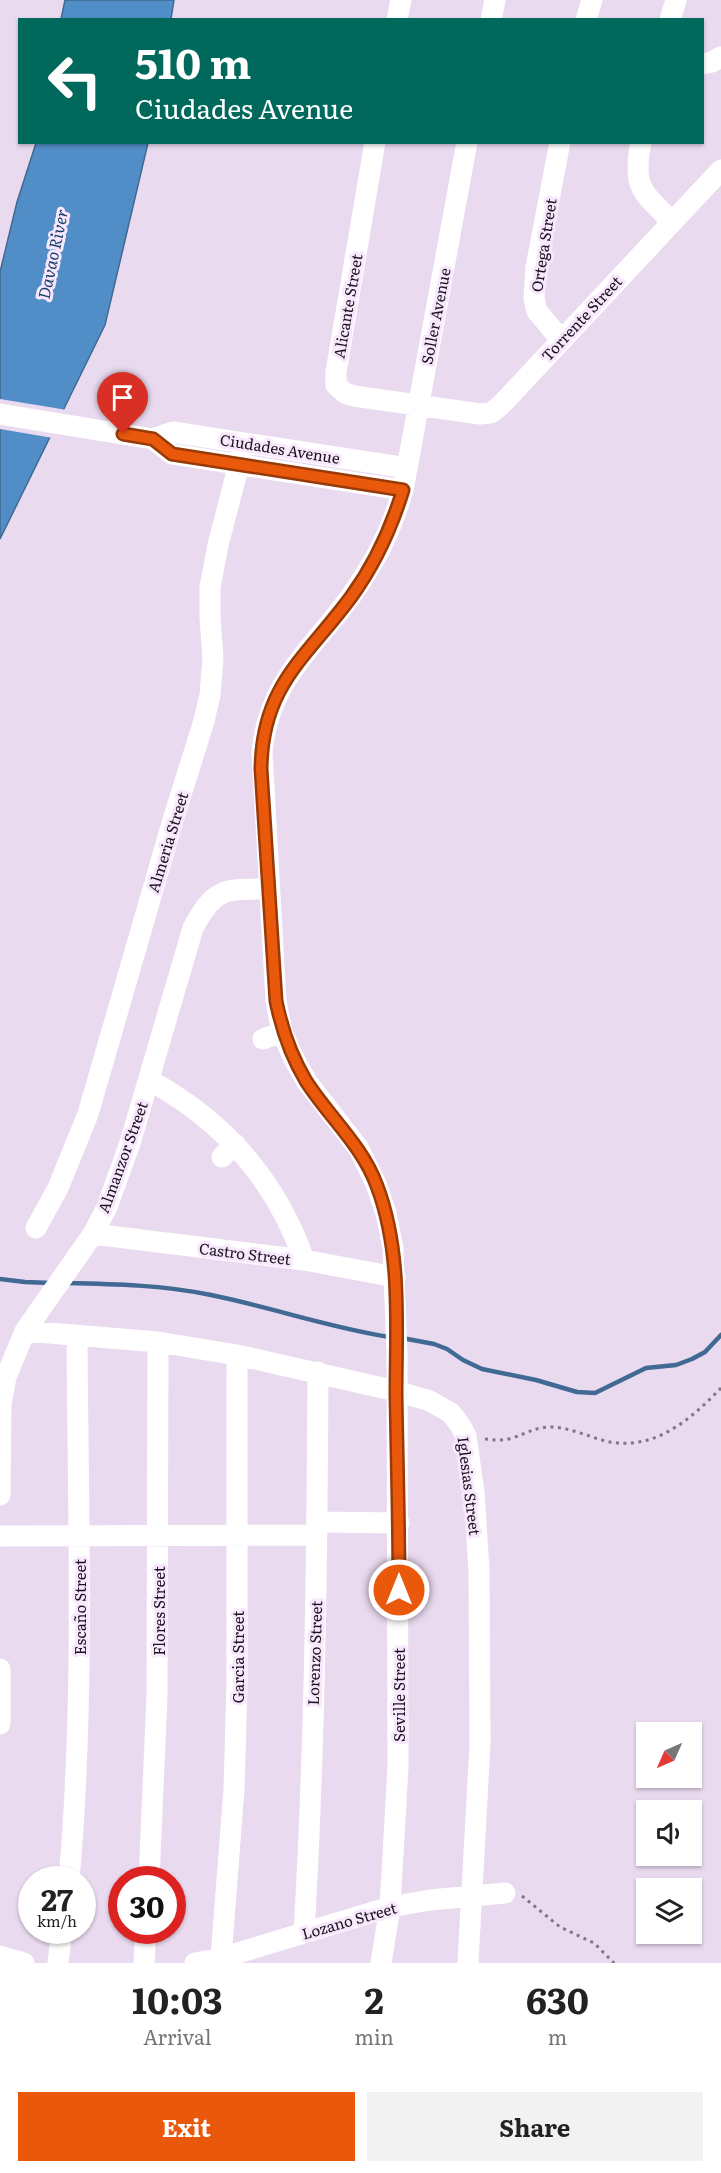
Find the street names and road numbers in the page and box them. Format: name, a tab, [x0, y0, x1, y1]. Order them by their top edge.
street label: Ortega Street	[524, 197, 562, 293]
street label: Alicante Street	[327, 252, 367, 360]
street label: Soller Avenue	[414, 266, 456, 366]
street label: Torrente Street	[535, 270, 627, 366]
street label: Ciudades Avenue	[218, 427, 342, 469]
street label: Almeria Street	[141, 789, 193, 895]
street label: Almanzor Street	[91, 1098, 153, 1216]
street label: Castro Street	[198, 1236, 292, 1270]
street label: Iglesias Street	[453, 1435, 487, 1537]
street label: Escaño Street	[68, 1559, 91, 1655]
street label: Flores Street	[147, 1566, 170, 1656]
street label: Lorenzo Street	[301, 1600, 327, 1706]
street label: Garcia Street	[226, 1611, 249, 1703]
street label: Seville Street	[387, 1648, 410, 1742]
street label: Lozano Street	[299, 1895, 399, 1945]

